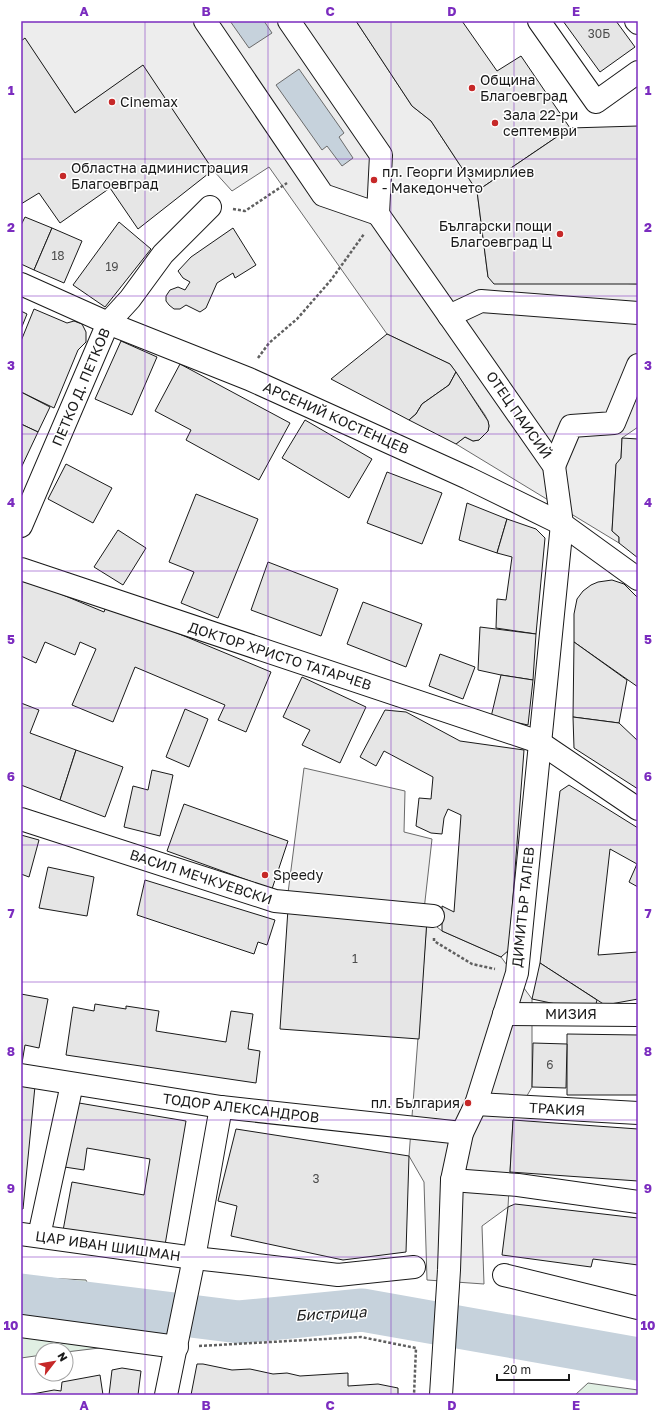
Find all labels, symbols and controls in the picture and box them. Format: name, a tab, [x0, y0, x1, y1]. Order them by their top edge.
text: A	[79, 3, 89, 19]
text: B	[201, 3, 211, 19]
text: C	[325, 3, 335, 19]
text: D	[447, 3, 457, 19]
text: E	[572, 3, 580, 19]
house number: 30Б	[588, 26, 610, 41]
place label: Община Благоевград	[480, 71, 568, 104]
text: 1	[8, 82, 15, 98]
text: 1	[645, 82, 652, 98]
marker: Община Благоевград	[467, 83, 477, 93]
place label: Cinemax	[120, 93, 178, 110]
marker: Cinemax	[107, 97, 117, 107]
place label: Зала 22-ри септември	[503, 106, 578, 139]
marker: Зала 22-ри септември	[490, 118, 500, 128]
place label: Областна администрация Благоевград	[71, 159, 248, 192]
place label: пл. Георги Измирлиев - Македончето	[382, 163, 534, 196]
marker: Областна администрация Благоевград	[58, 171, 68, 181]
marker: пл. Георги Измирлиев - Македончето	[369, 175, 379, 185]
place label: Български пощи Благоевград Ц	[439, 217, 552, 250]
text: 2	[7, 219, 15, 235]
text: 2	[644, 219, 652, 235]
marker: Български пощи Благоевград Ц	[555, 229, 565, 239]
house number: 18	[51, 248, 65, 263]
house number: 19	[105, 259, 119, 274]
street label: ПЕТКО Д. ПЕТКОВ	[48, 325, 113, 449]
text: 3	[7, 357, 15, 373]
text: 3	[644, 357, 652, 373]
street label: ОТЕЦ ПАИСИЙ	[483, 368, 556, 462]
street label: АРСЕНИЙ КОСТЕНЦЕВ	[261, 378, 412, 457]
text: 4	[7, 494, 15, 510]
text: 4	[644, 494, 652, 510]
street label: ДОКТОР ХРИСТО ТАТАРЧЕВ	[186, 618, 374, 693]
text: 5	[7, 631, 15, 647]
text: 5	[644, 631, 652, 647]
text: 6	[7, 768, 15, 784]
text: 6	[644, 768, 652, 784]
street label: ВАСИЛ МЕЧКУЕВСКИ	[128, 845, 275, 908]
street label: ДИМИТЪР ТАЛЕВ	[508, 846, 537, 968]
place label: Speedy	[273, 866, 323, 883]
marker: Speedy	[260, 870, 270, 880]
text: 7	[7, 905, 15, 921]
text: 7	[644, 905, 652, 921]
house number: 1	[352, 951, 358, 966]
street label: МИЗИЯ	[545, 1005, 597, 1022]
text: 8	[7, 1043, 15, 1059]
text: 8	[644, 1043, 652, 1059]
house number: 6	[546, 1057, 554, 1072]
street label: ТОДОР АЛЕКСАНДРОВ	[162, 1089, 320, 1126]
place label: пл. България	[371, 1094, 460, 1111]
marker: пл. България	[463, 1098, 473, 1108]
street label: ТРАКИЯ	[529, 1099, 586, 1118]
house number: 3	[312, 1171, 320, 1186]
text: 9	[7, 1180, 15, 1196]
text: 9	[644, 1180, 652, 1196]
street label: ЦАР ИВАН ШИШМАН	[34, 1227, 182, 1264]
water label: Бистрица	[295, 1302, 367, 1324]
text: 10	[3, 1317, 19, 1333]
text: 10	[640, 1317, 656, 1333]
north arrow	[34, 1342, 74, 1382]
text: N	[55, 1350, 71, 1364]
scale bar	[497, 1356, 569, 1382]
text: 20 m	[503, 1362, 531, 1377]
text: A	[79, 1397, 89, 1413]
text: B	[201, 1397, 211, 1413]
text: C	[325, 1397, 335, 1413]
text: D	[447, 1397, 457, 1413]
text: E	[572, 1397, 580, 1413]

